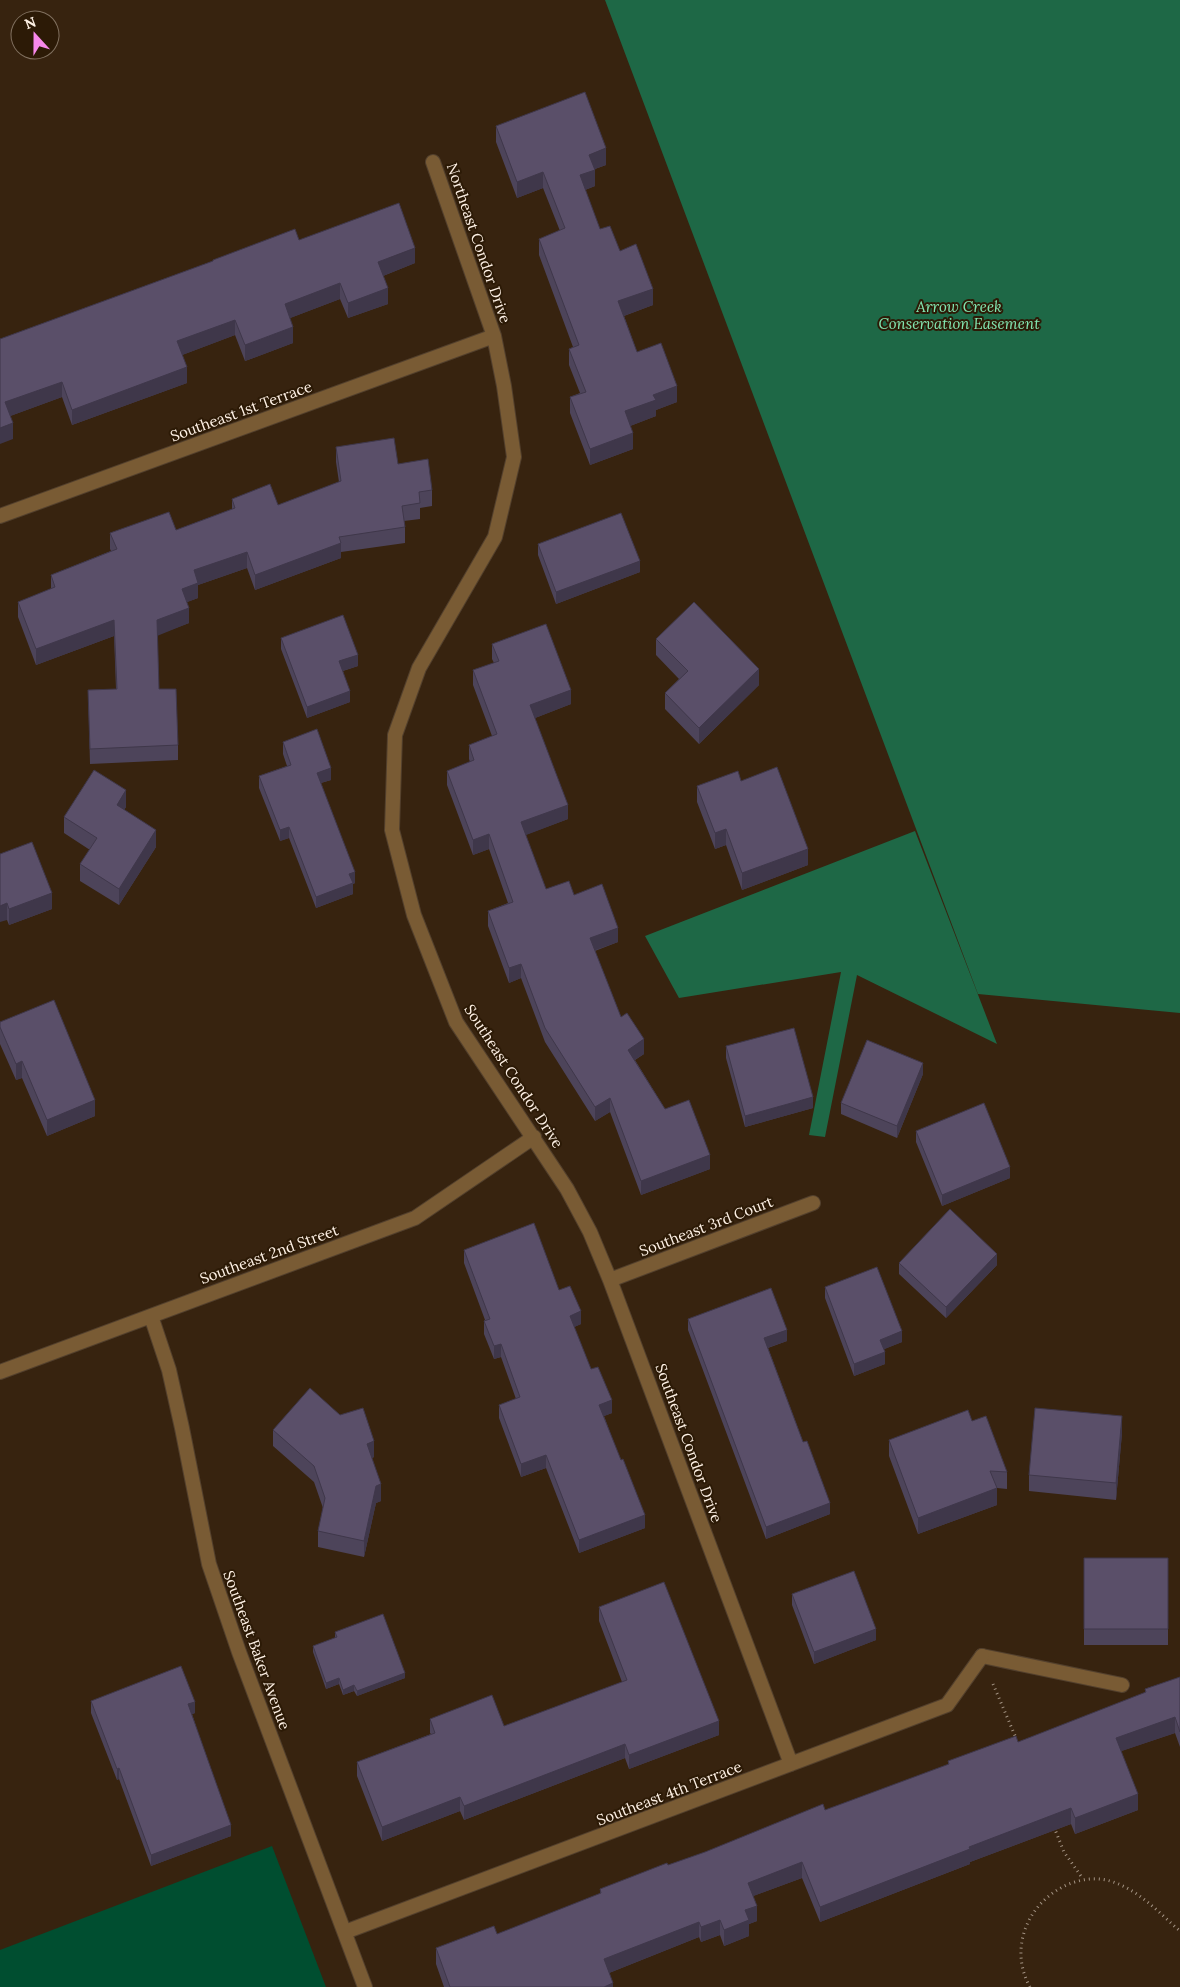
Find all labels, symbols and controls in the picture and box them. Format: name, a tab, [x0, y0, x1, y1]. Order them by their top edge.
north arrow	[10, 10, 60, 60]
text: N	[22, 12, 39, 33]
street label: Northeast Condor Drive	[443, 160, 515, 326]
park label: Arrow Creek Conservation Easement	[878, 297, 1040, 333]
street label: Southeast 1st Terrace	[168, 377, 314, 445]
street label: Southeast Condor Drive	[460, 1001, 568, 1151]
street label: Southeast 3rd Court	[636, 1192, 776, 1260]
street label: Southeast 2nd Street	[197, 1220, 341, 1288]
street label: Southeast Condor Drive	[651, 1361, 727, 1525]
street label: Southeast Baker Avenue	[219, 1568, 295, 1732]
street label: Southeast 4th Terrace	[594, 1757, 744, 1829]

